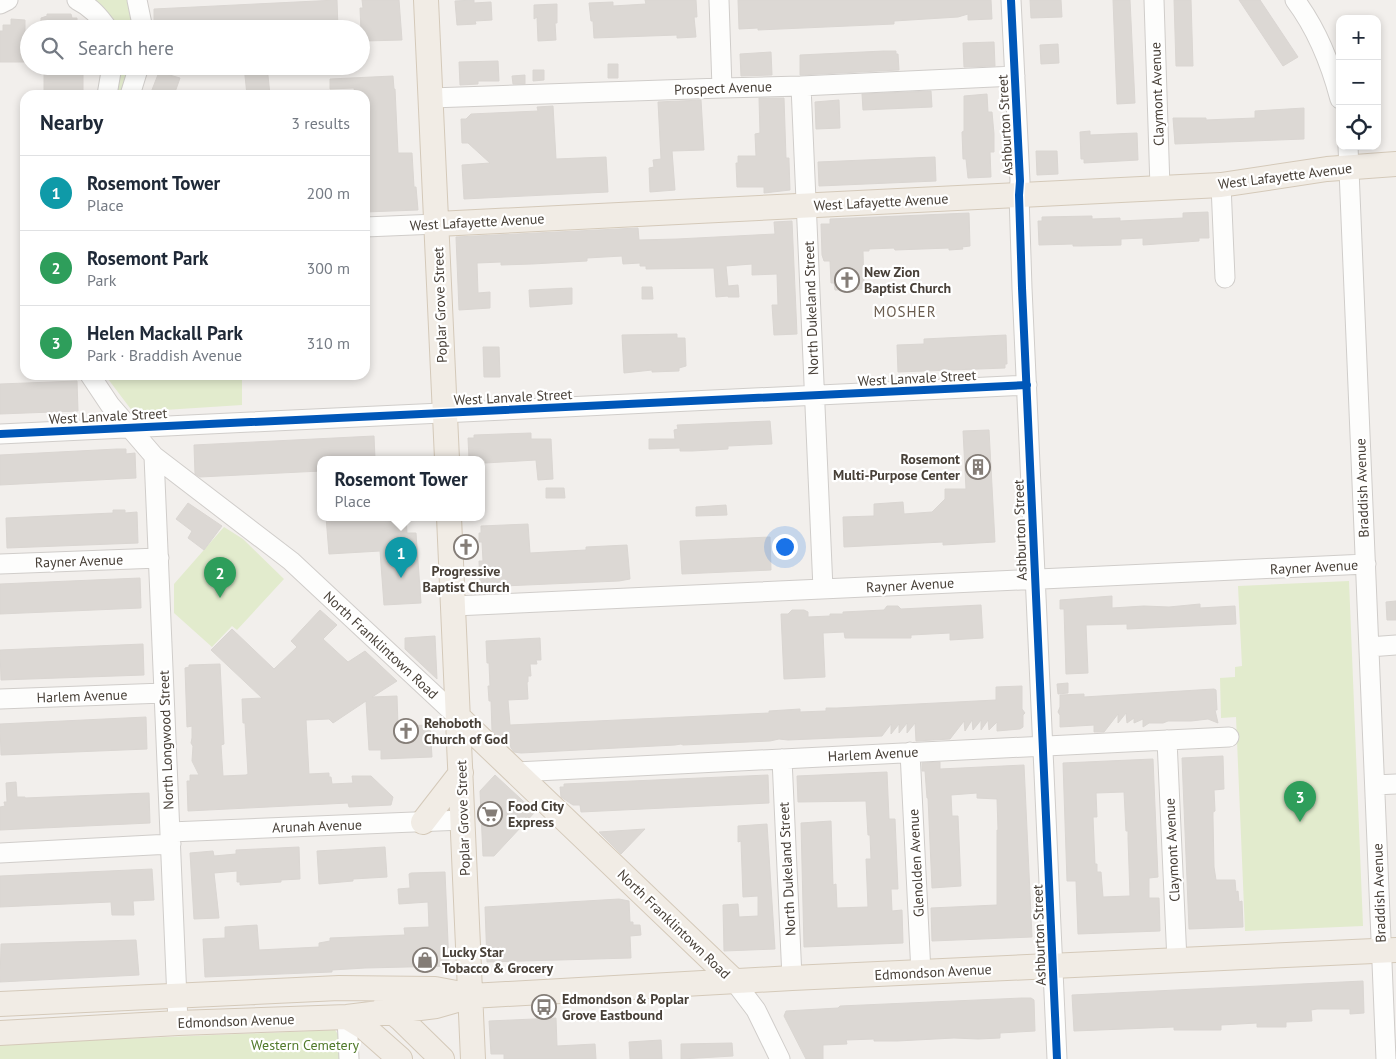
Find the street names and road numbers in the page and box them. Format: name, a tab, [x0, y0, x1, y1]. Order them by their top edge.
street label: Claymont Avenue	[1146, 42, 1168, 146]
street label: Ashburton Street	[993, 74, 1017, 176]
street label: Prospect Avenue	[674, 77, 772, 99]
street label: West Lafayette Avenue	[1217, 159, 1353, 193]
street label: West Lafayette Avenue	[813, 189, 949, 215]
street label: West Lafayette Avenue	[409, 209, 545, 235]
street label: North Dukeland Street	[800, 240, 822, 375]
street label: Poplar Grove Street	[429, 247, 451, 363]
street label: West Lanvale Street	[857, 366, 977, 390]
street label: West Lanvale Street	[453, 385, 573, 409]
street label: West Lanvale Street	[48, 404, 168, 428]
street label: Braddish Avenue	[1351, 438, 1373, 538]
street label: Ashburton Street	[1009, 479, 1031, 581]
street label: Rayner Avenue	[35, 550, 123, 572]
street label: Rayner Avenue	[1269, 556, 1359, 578]
street label: Rayner Avenue	[865, 574, 955, 596]
street label: North Franklintown Road	[320, 587, 442, 703]
street label: North Longwood Street	[155, 670, 177, 810]
street label: Harlem Avenue	[36, 685, 128, 707]
street label: Harlem Avenue	[827, 743, 919, 765]
street label: Poplar Grove Street	[452, 760, 474, 876]
street label: Claymont Avenue	[1160, 798, 1184, 902]
street label: North Dukeland Street	[774, 801, 800, 937]
street label: Glenolden Avenue	[904, 808, 928, 918]
street label: Arunah Avenue	[272, 815, 362, 837]
street label: Braddish Avenue	[1368, 843, 1390, 943]
street label: North Franklintown Road	[614, 865, 734, 983]
street label: Ashburton Street	[1028, 884, 1050, 986]
street label: Edmondson Avenue	[874, 960, 992, 984]
street label: Edmondson Avenue	[177, 1010, 295, 1032]

